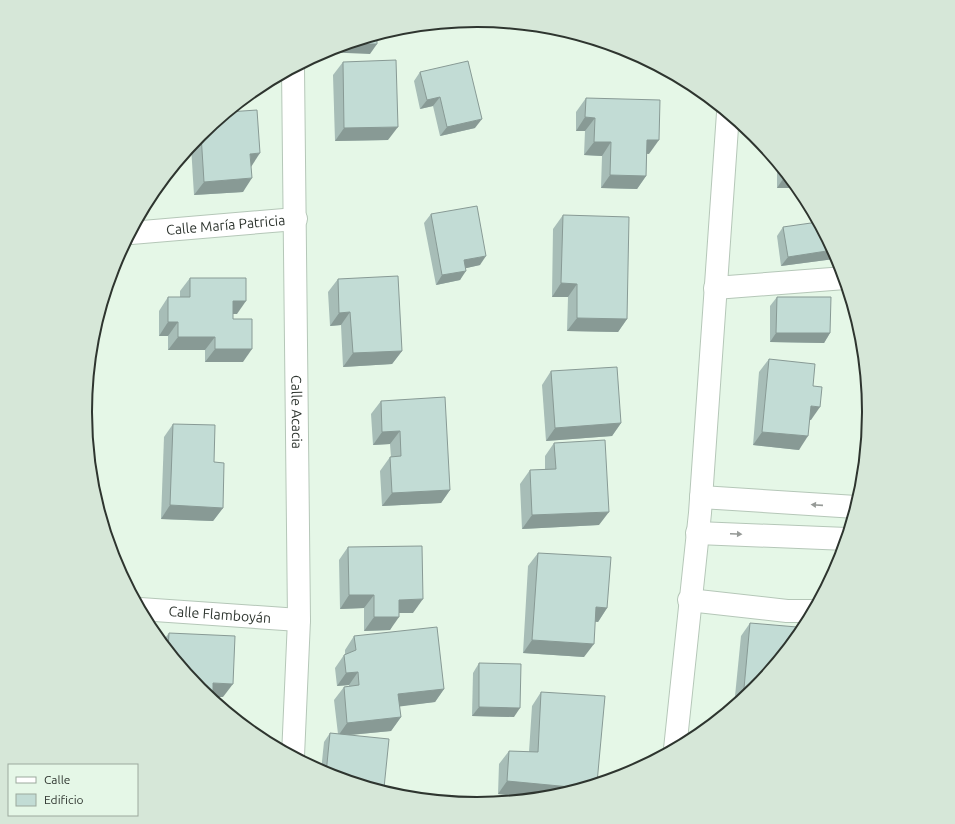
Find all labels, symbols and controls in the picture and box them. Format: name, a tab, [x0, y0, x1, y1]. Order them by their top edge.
street label: Calle María Patricia	[165, 212, 286, 238]
street label: Calle Acacia	[288, 375, 305, 449]
one-way arrow	[811, 501, 823, 508]
one-way arrow	[730, 531, 742, 538]
street label: Calle Flamboyán	[168, 603, 272, 626]
legend	[8, 764, 138, 816]
text: Calle	[44, 773, 70, 786]
text: Edificio	[44, 793, 84, 806]

